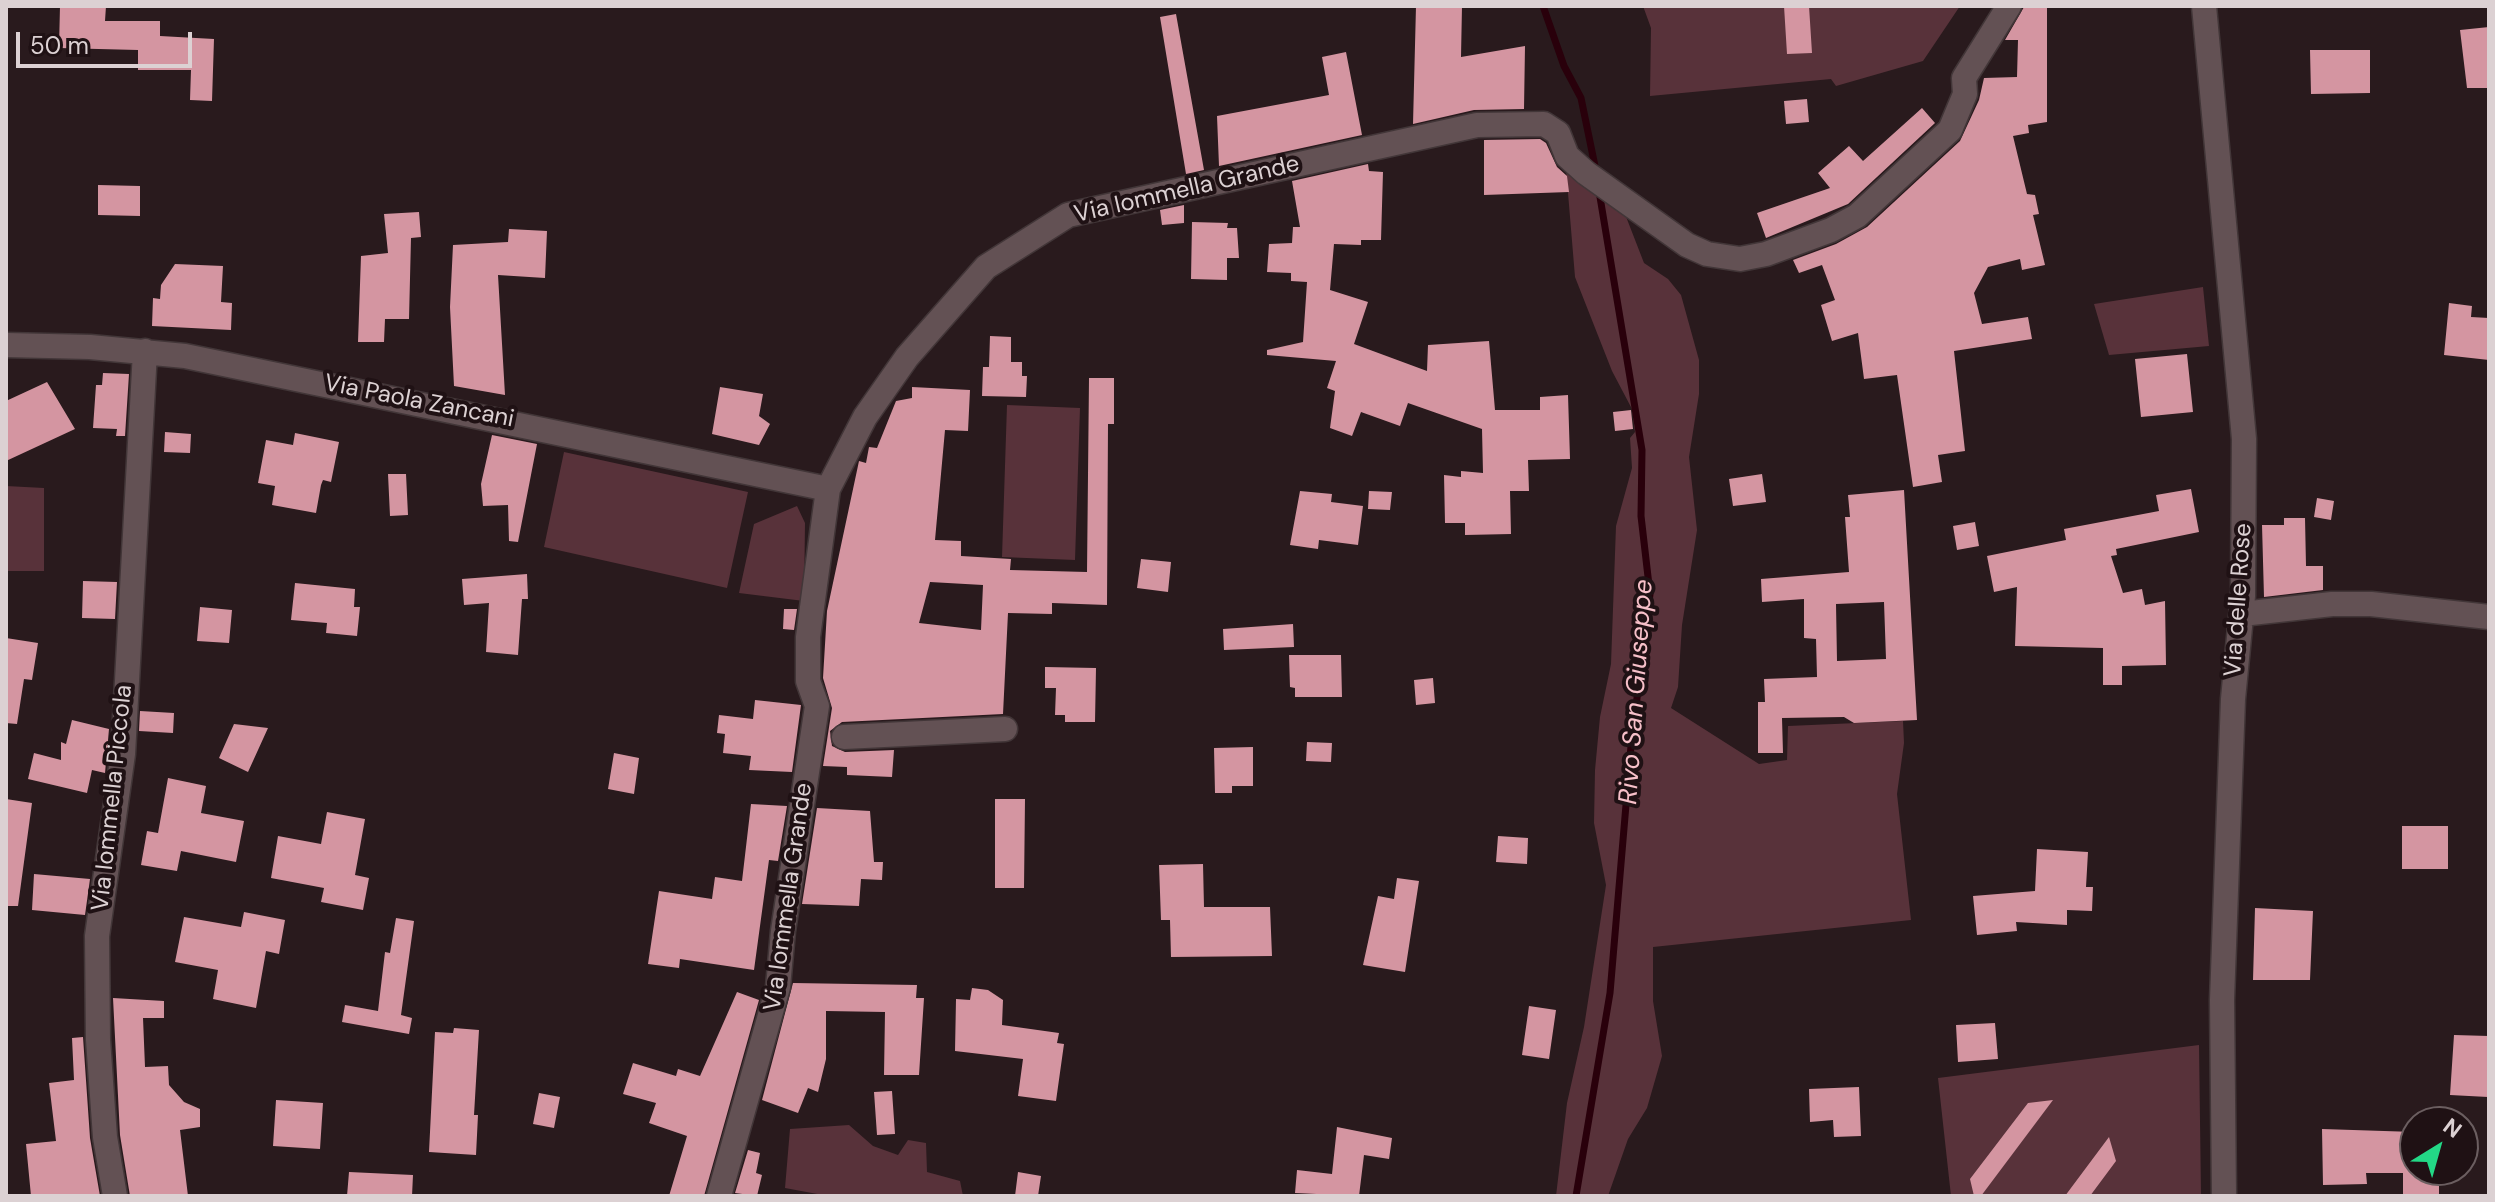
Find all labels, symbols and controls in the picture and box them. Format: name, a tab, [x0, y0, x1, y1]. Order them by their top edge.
scale bar	[20, 16, 196, 66]
text: 50 m	[30, 30, 89, 61]
street label: Via Iommella Grande	[1072, 150, 1302, 230]
street label: Via Paola Zancani	[322, 369, 516, 435]
street label: Via delle Rose	[2219, 522, 2259, 678]
water label: Rivo San Giuseppe	[1614, 578, 1660, 806]
street label: Via Iommella Piccola	[87, 683, 139, 913]
street label: Via Iommella Grande	[759, 781, 819, 1013]
north arrow	[2399, 1106, 2479, 1186]
text: N	[2437, 1112, 2468, 1144]

